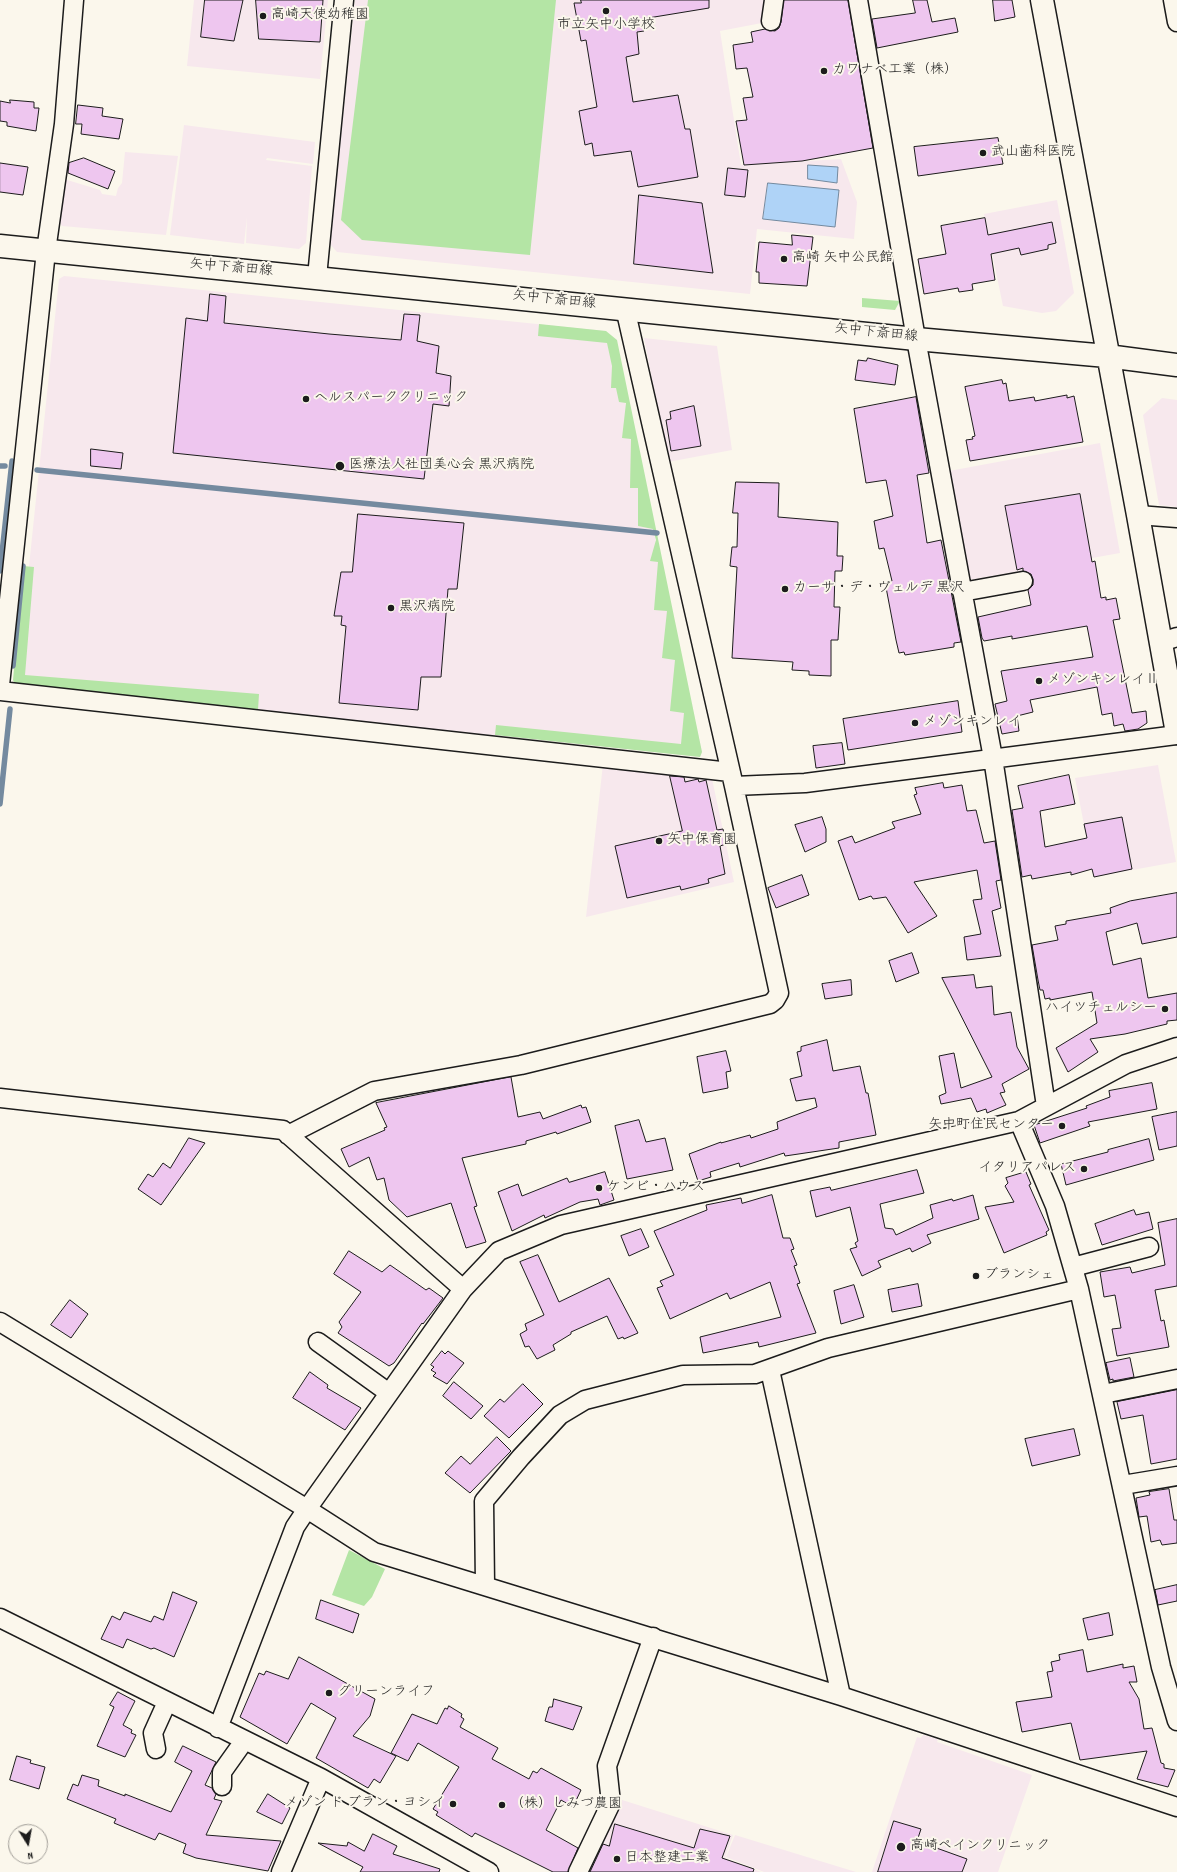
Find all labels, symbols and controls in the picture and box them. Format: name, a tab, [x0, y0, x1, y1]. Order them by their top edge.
marker: 市立矢中小学校	[601, 6, 611, 16]
place label: 高崎天使幼稚園	[271, 8, 369, 24]
marker: 高崎天使幼稚園	[258, 11, 268, 21]
place label: 市立矢中小学校	[557, 18, 655, 34]
place label: カワナベ工業（株）	[832, 63, 958, 79]
marker: カワナベ工業（株）	[819, 66, 829, 76]
place label: 武山歯科医院	[991, 145, 1075, 161]
marker: 武山歯科医院	[978, 148, 988, 158]
place label: 高崎 矢中公民館	[792, 251, 893, 267]
marker: 高崎 矢中公民館	[779, 254, 789, 264]
street label: 矢中下斎田線	[188, 257, 274, 281]
street label: 矢中下斎田線	[511, 288, 597, 314]
street label: 矢中下斎田線	[833, 321, 919, 347]
place label: ヘルスパーククリニック	[314, 391, 468, 407]
marker: ヘルスパーククリニック	[301, 394, 311, 404]
place label: 医療法人社団美心会 黒沢病院	[349, 458, 534, 474]
marker: 医療法人社団美心会 黒沢病院	[334, 460, 346, 472]
place label: カーサ・デ・ヴェルデ 黒沢	[793, 581, 964, 597]
marker: カーサ・デ・ヴェルデ 黒沢	[780, 584, 790, 594]
place label: 黒沢病院	[399, 600, 455, 616]
marker: 黒沢病院	[386, 603, 396, 613]
place label: メゾンキンレイⅡ	[1047, 673, 1159, 689]
marker: メゾンキンレイⅡ	[1034, 676, 1044, 686]
place label: メゾンキンレイ	[923, 715, 1021, 731]
marker: メゾンキンレイ	[910, 718, 920, 728]
place label: 矢中保育園	[667, 833, 737, 849]
marker: 矢中保育園	[654, 836, 664, 846]
place label: ハイツチェルシー	[1045, 1001, 1157, 1017]
marker: ハイツチェルシー	[1160, 1004, 1170, 1014]
place label: 矢中町住民センター	[928, 1118, 1054, 1134]
marker: 矢中町住民センター	[1057, 1121, 1067, 1131]
place label: イタリアパレス	[978, 1161, 1076, 1177]
marker: イタリアパレス	[1079, 1164, 1089, 1174]
place label: ケンビ・ハウス	[607, 1180, 705, 1196]
marker: ケンビ・ハウス	[594, 1183, 604, 1193]
place label: ブランシェ	[984, 1268, 1054, 1284]
marker: ブランシェ	[971, 1271, 981, 1281]
place label: グリーンライフ	[337, 1685, 435, 1701]
marker: グリーンライフ	[324, 1688, 334, 1698]
place label: メゾン ド ブラン・ヨシイ	[285, 1796, 445, 1812]
place label: （株）しみづ農園	[510, 1797, 622, 1813]
marker: メゾン ド ブラン・ヨシイ	[448, 1799, 458, 1809]
marker: （株）しみづ農園	[497, 1800, 507, 1810]
north arrow	[8, 1824, 48, 1864]
place label: 高崎ペインクリニック	[910, 1839, 1050, 1855]
marker: 高崎ペインクリニック	[895, 1841, 907, 1853]
text: N	[26, 1846, 34, 1863]
place label: 日本整建工業	[625, 1851, 709, 1867]
marker: 日本整建工業	[612, 1854, 622, 1864]

